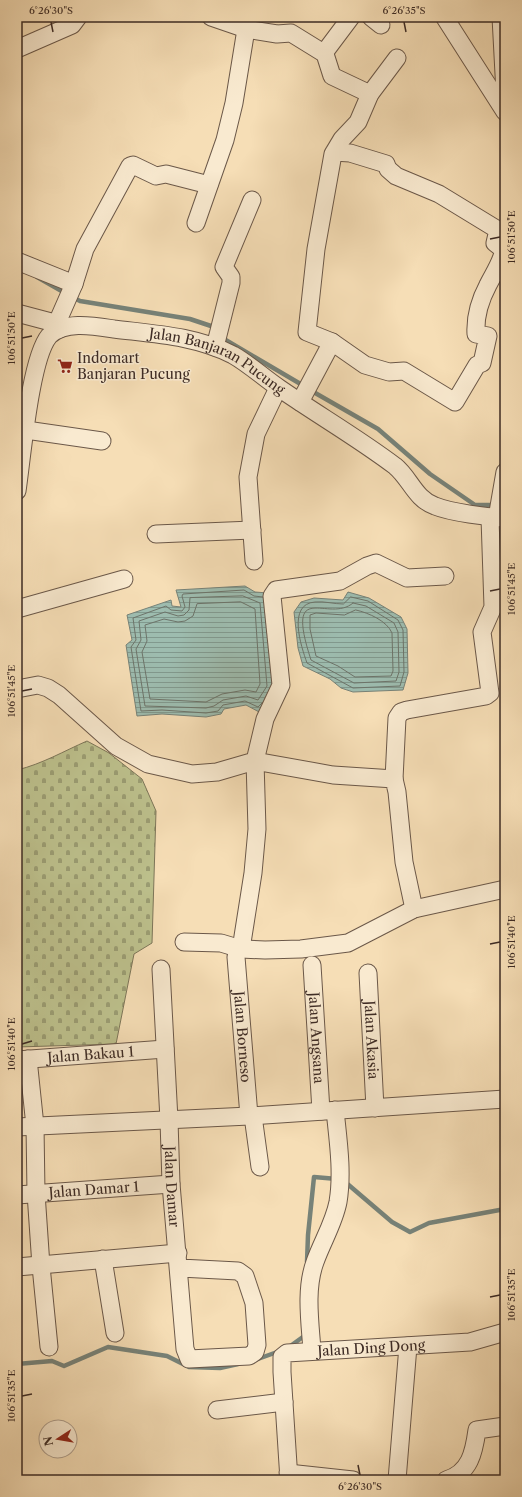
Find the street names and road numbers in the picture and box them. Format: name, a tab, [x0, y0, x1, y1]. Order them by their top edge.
street label: Jalan Banjaran Pucung	[146, 324, 289, 399]
street label: Jalan Borneso	[230, 988, 255, 1083]
street label: Jalan Angsana	[305, 989, 328, 1085]
street label: Jalan Akasia	[360, 998, 383, 1080]
street label: Jalan Bakau 1	[45, 1042, 135, 1067]
street label: Jalan Damar	[161, 1144, 184, 1228]
street label: Jalan Damar 1	[46, 1177, 140, 1202]
street label: Jalan Ding Dong	[315, 1336, 426, 1360]

